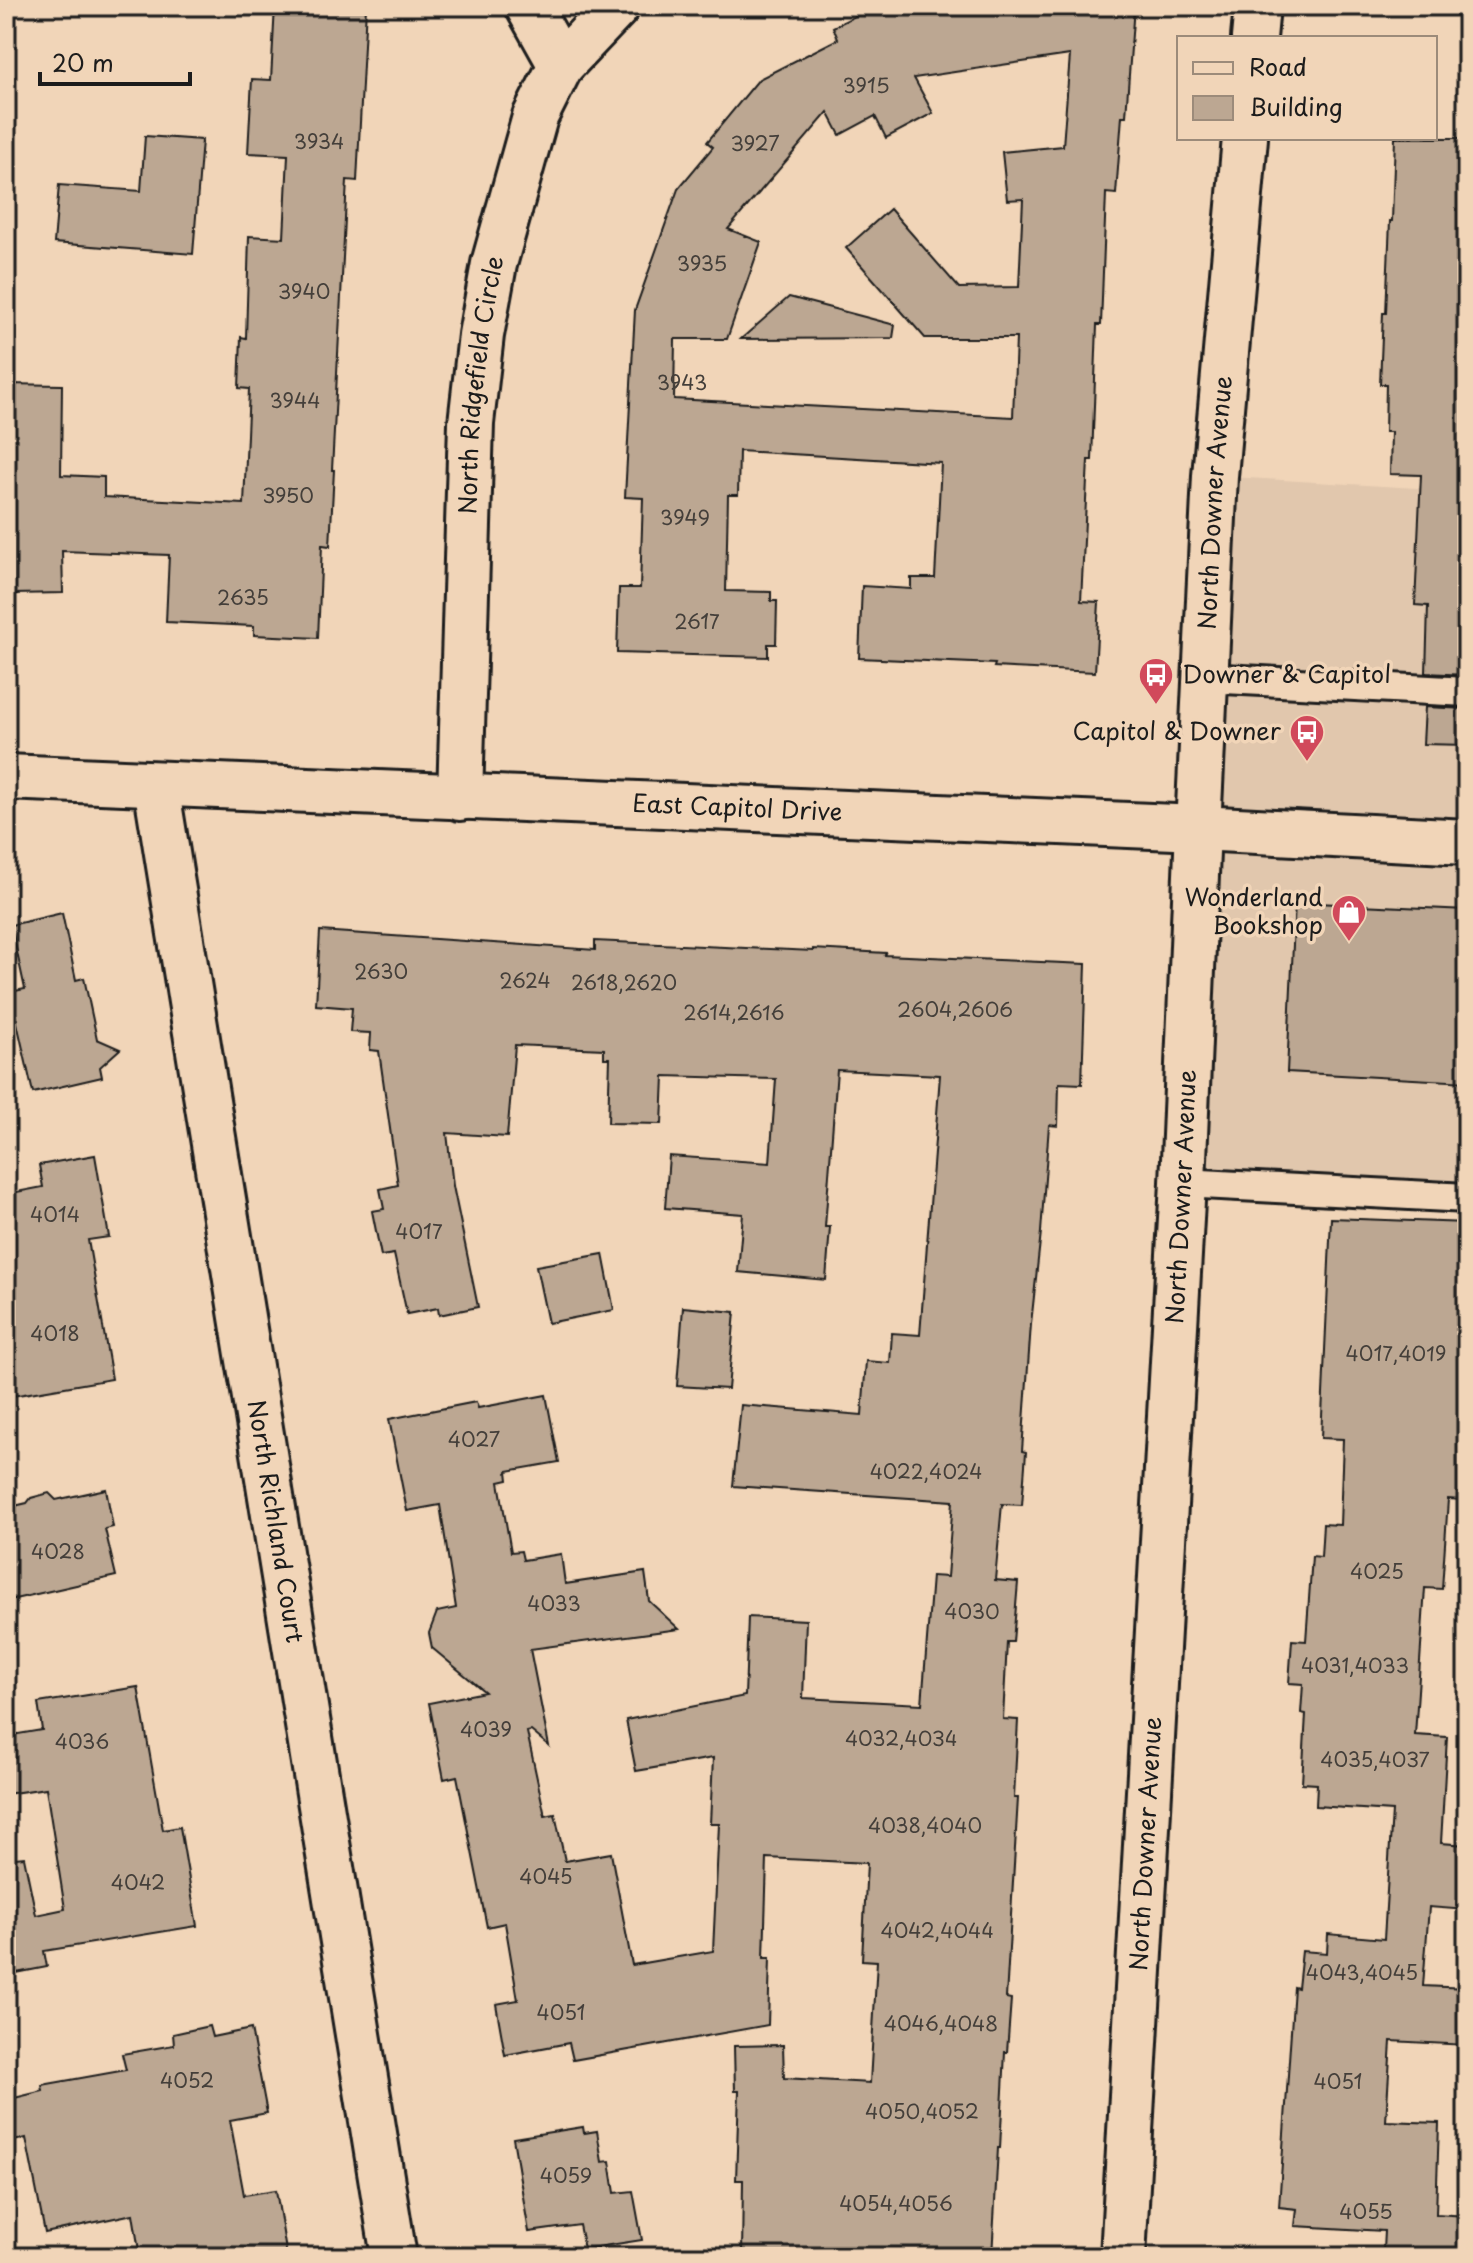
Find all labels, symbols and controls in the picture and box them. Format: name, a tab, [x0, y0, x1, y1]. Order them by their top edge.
scale bar	[40, 36, 190, 86]
legend	[1177, 36, 1437, 140]
text: 20 m	[52, 44, 114, 80]
text: Road	[1249, 48, 1307, 84]
house number: 3915	[842, 70, 890, 100]
text: Building	[1249, 88, 1343, 124]
house number: 3934	[294, 126, 344, 156]
house number: 3927	[730, 128, 780, 158]
house number: 3935	[677, 248, 727, 278]
street label: North Ridgefield Circle	[448, 251, 512, 515]
house number: 3940	[278, 276, 330, 306]
house number: 3943	[657, 367, 707, 397]
street label: North Downer Avenue	[1188, 374, 1240, 630]
house number: 3944	[269, 385, 321, 415]
house number: 3950	[262, 480, 314, 510]
house number: 3949	[660, 502, 710, 532]
house number: 2635	[217, 582, 269, 612]
house number: 2617	[674, 606, 720, 636]
place label: Downer & Capitol	[1182, 655, 1391, 691]
bus stop icon: Downer & Capitol	[1137, 656, 1175, 706]
place label: Capitol & Downer	[1072, 712, 1282, 748]
bus stop icon: Capitol & Downer	[1288, 713, 1326, 763]
street label: East Capitol Drive	[632, 784, 843, 829]
place label: Wonderland Bookshop	[1184, 878, 1323, 942]
shop icon: Wonderland Bookshop	[1330, 893, 1368, 943]
house number: 2630	[354, 956, 408, 986]
house number: 2624	[499, 965, 551, 995]
house number: 2618,2620	[571, 967, 677, 997]
house number: 2604,2606	[897, 994, 1013, 1024]
house number: 2614,2616	[683, 997, 785, 1027]
street label: North Downer Avenue	[1155, 1069, 1204, 1325]
house number: 4014	[30, 1199, 80, 1229]
house number: 4017	[395, 1216, 443, 1246]
house number: 4018	[30, 1318, 80, 1348]
house number: 4017,4019	[1346, 1338, 1446, 1368]
street label: North Richland Court	[240, 1397, 314, 1645]
house number: 4027	[448, 1424, 500, 1454]
house number: 4022,4024	[870, 1456, 982, 1486]
house number: 4028	[31, 1536, 85, 1566]
house number: 4025	[1350, 1556, 1404, 1586]
house number: 4033	[527, 1588, 581, 1618]
house number: 4030	[944, 1596, 1000, 1626]
house number: 4031,4033	[1301, 1650, 1409, 1680]
house number: 4039	[460, 1714, 512, 1744]
street label: North Downer Avenue	[1119, 1715, 1169, 1972]
house number: 4032,4034	[845, 1723, 957, 1753]
house number: 4036	[55, 1726, 109, 1756]
house number: 4035,4037	[1320, 1744, 1430, 1774]
house number: 4038,4040	[868, 1810, 982, 1840]
house number: 4045	[519, 1861, 573, 1891]
house number: 4042	[111, 1867, 165, 1897]
house number: 4042,4044	[881, 1915, 993, 1945]
house number: 4043,4045	[1306, 1957, 1418, 1987]
house number: 4051	[536, 1997, 586, 2027]
house number: 4046,4048	[884, 2008, 998, 2038]
house number: 4052	[160, 2065, 214, 2095]
house number: 4051	[1313, 2066, 1363, 2096]
house number: 4050,4052	[865, 2096, 979, 2126]
house number: 4059	[540, 2160, 592, 2190]
house number: 4054,4056	[839, 2188, 953, 2218]
house number: 4055	[1339, 2196, 1393, 2226]

